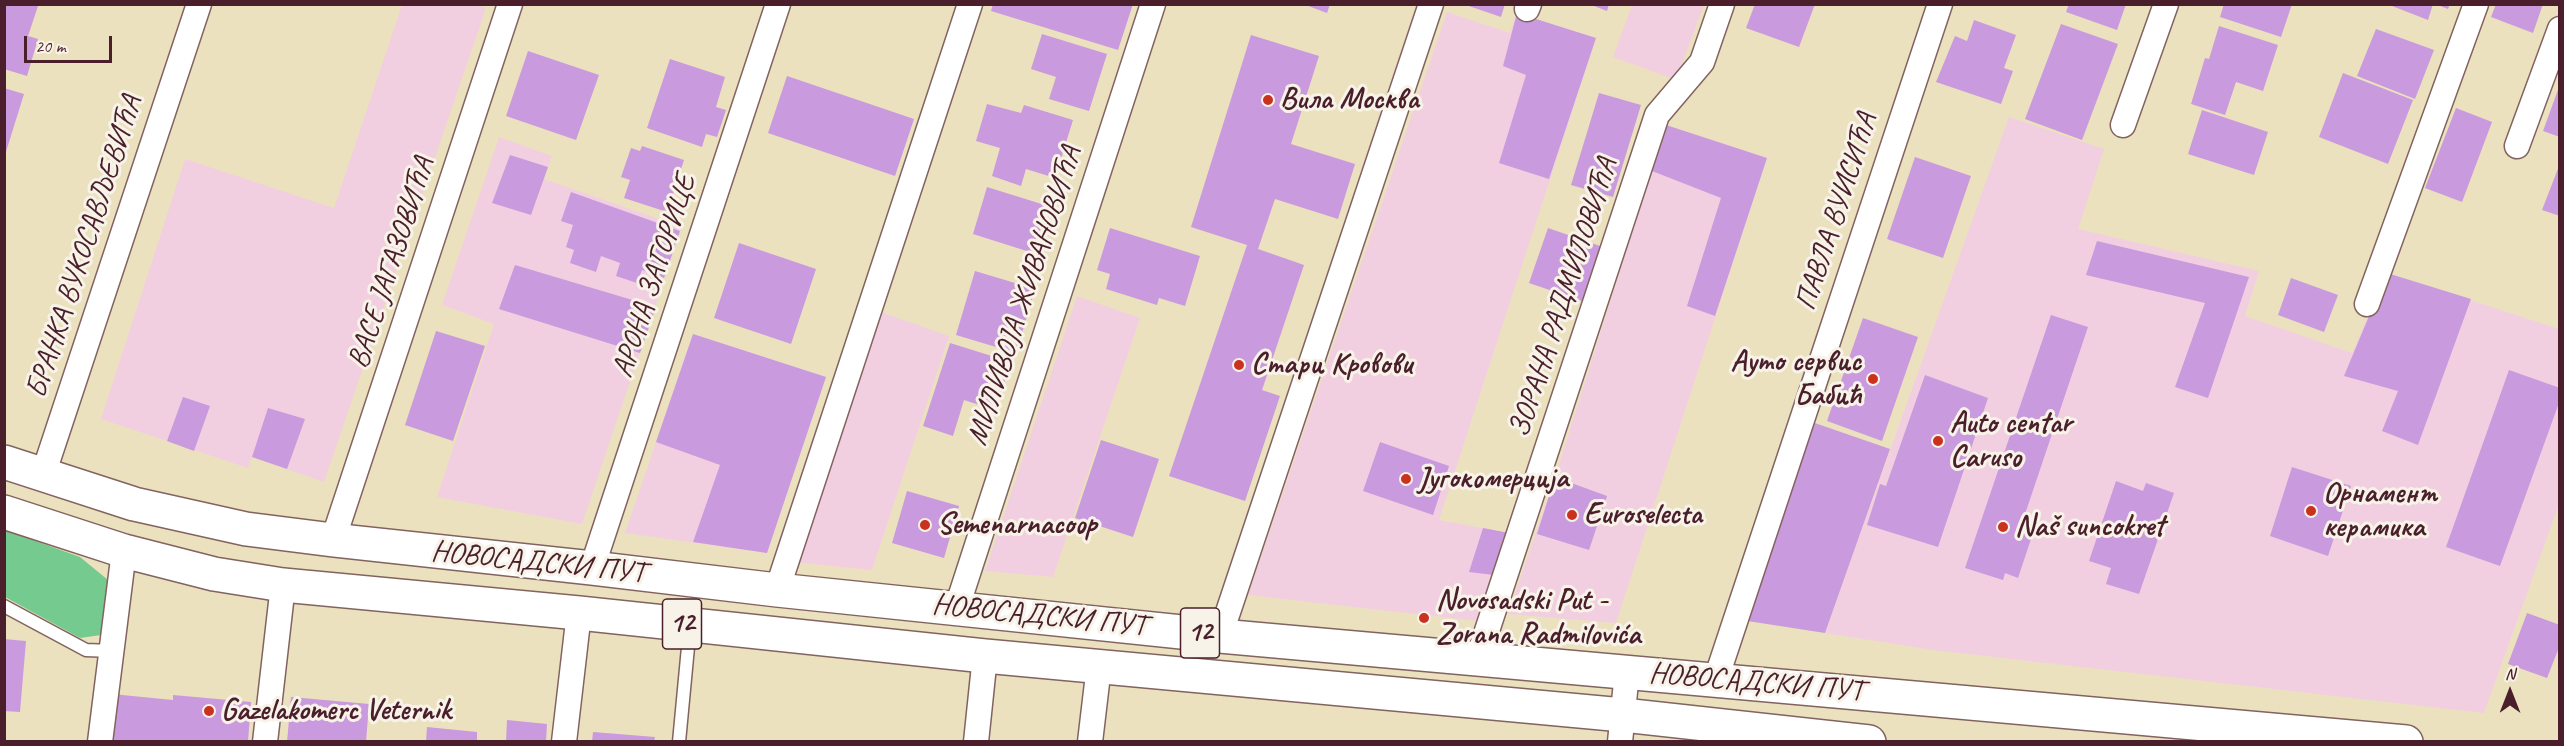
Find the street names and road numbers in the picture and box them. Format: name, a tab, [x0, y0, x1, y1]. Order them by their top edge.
street label: БРАНКА ВУКОСАВЉЕВИЋА	[19, 91, 151, 403]
street label: ПАВЛА ВУИСИЋА	[1788, 109, 1886, 315]
street label: МИЛИВОЈА ЖИВАНОВИЋА	[960, 142, 1090, 450]
street label: ВАСЕ ЈАГАЗОВИЋА	[341, 153, 443, 373]
street label: ЗОРАНА РАДМИЛОВИЋА	[1502, 154, 1626, 442]
street label: АРОНА ЗАГОРИЦЕ	[605, 170, 705, 382]
street label: НОВОСАДСКИ ПУТ	[430, 534, 646, 592]
street label: НОВОСАДСКИ ПУТ	[931, 587, 1147, 645]
road number: 12	[662, 599, 702, 649]
road number: 12	[1180, 608, 1220, 658]
street label: НОВОСАДСКИ ПУТ	[1648, 656, 1864, 710]

